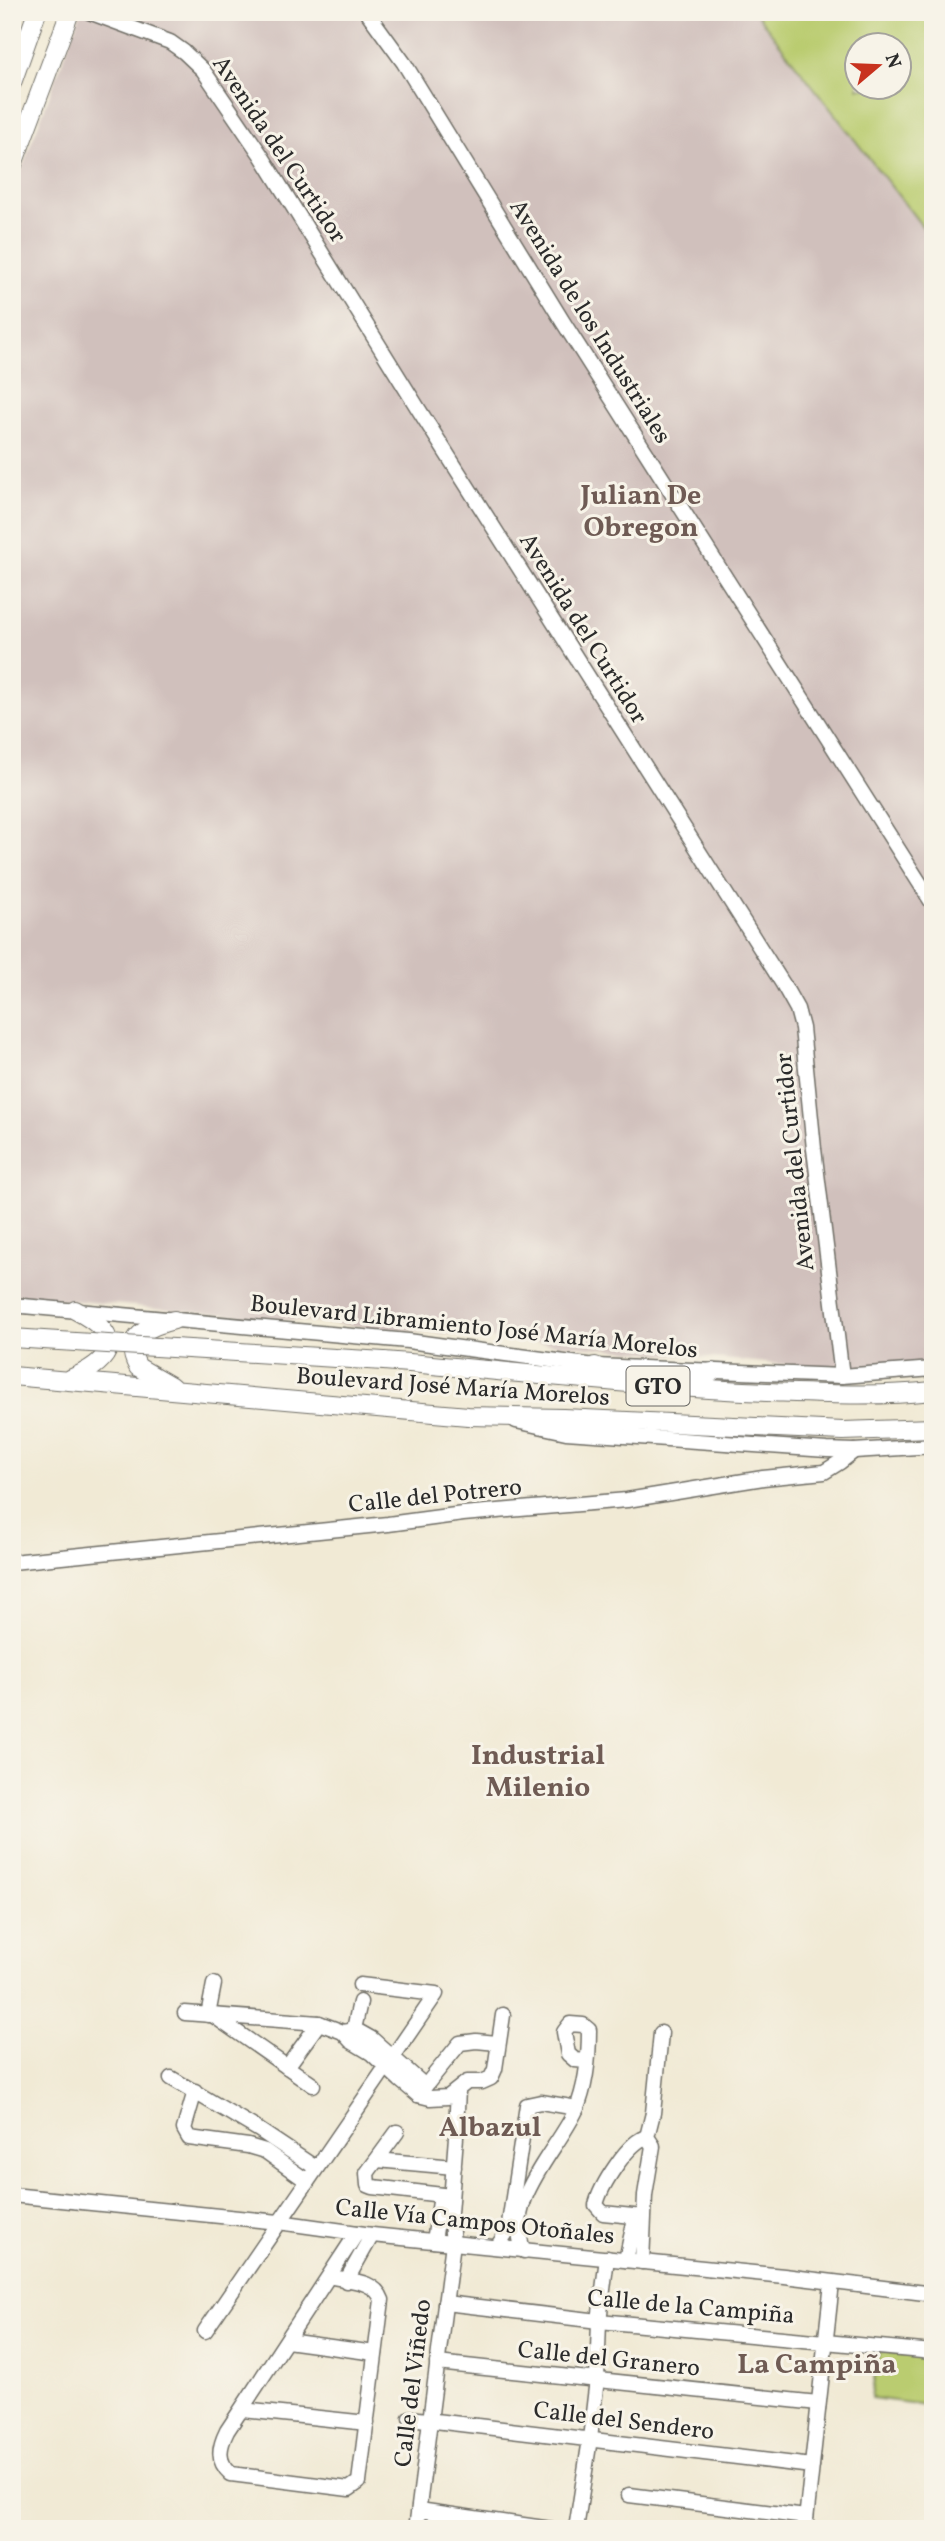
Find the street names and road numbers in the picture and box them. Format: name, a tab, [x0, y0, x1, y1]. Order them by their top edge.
street label: Avenida del Curtidor	[203, 50, 354, 251]
street label: Avenida de los Industriales	[500, 193, 679, 451]
street label: Avenida del Curtidor	[510, 527, 655, 731]
street label: Avenida del Curtidor	[768, 1051, 824, 1273]
street label: Boulevard Libramiento José María Morelos	[248, 1288, 699, 1368]
street label: Boulevard José María Morelos	[295, 1360, 611, 1416]
road number: GTO	[626, 1366, 690, 1406]
street label: Calle del Potrero	[347, 1471, 523, 1523]
street label: Calle Vía Campos Otoñales	[334, 2191, 616, 2255]
street label: Calle de la Campiña	[586, 2282, 796, 2334]
street label: Calle del Viñedo	[387, 2297, 441, 2469]
street label: Calle del Granero	[516, 2334, 702, 2386]
street label: Calle del Sendero	[531, 2394, 716, 2450]

